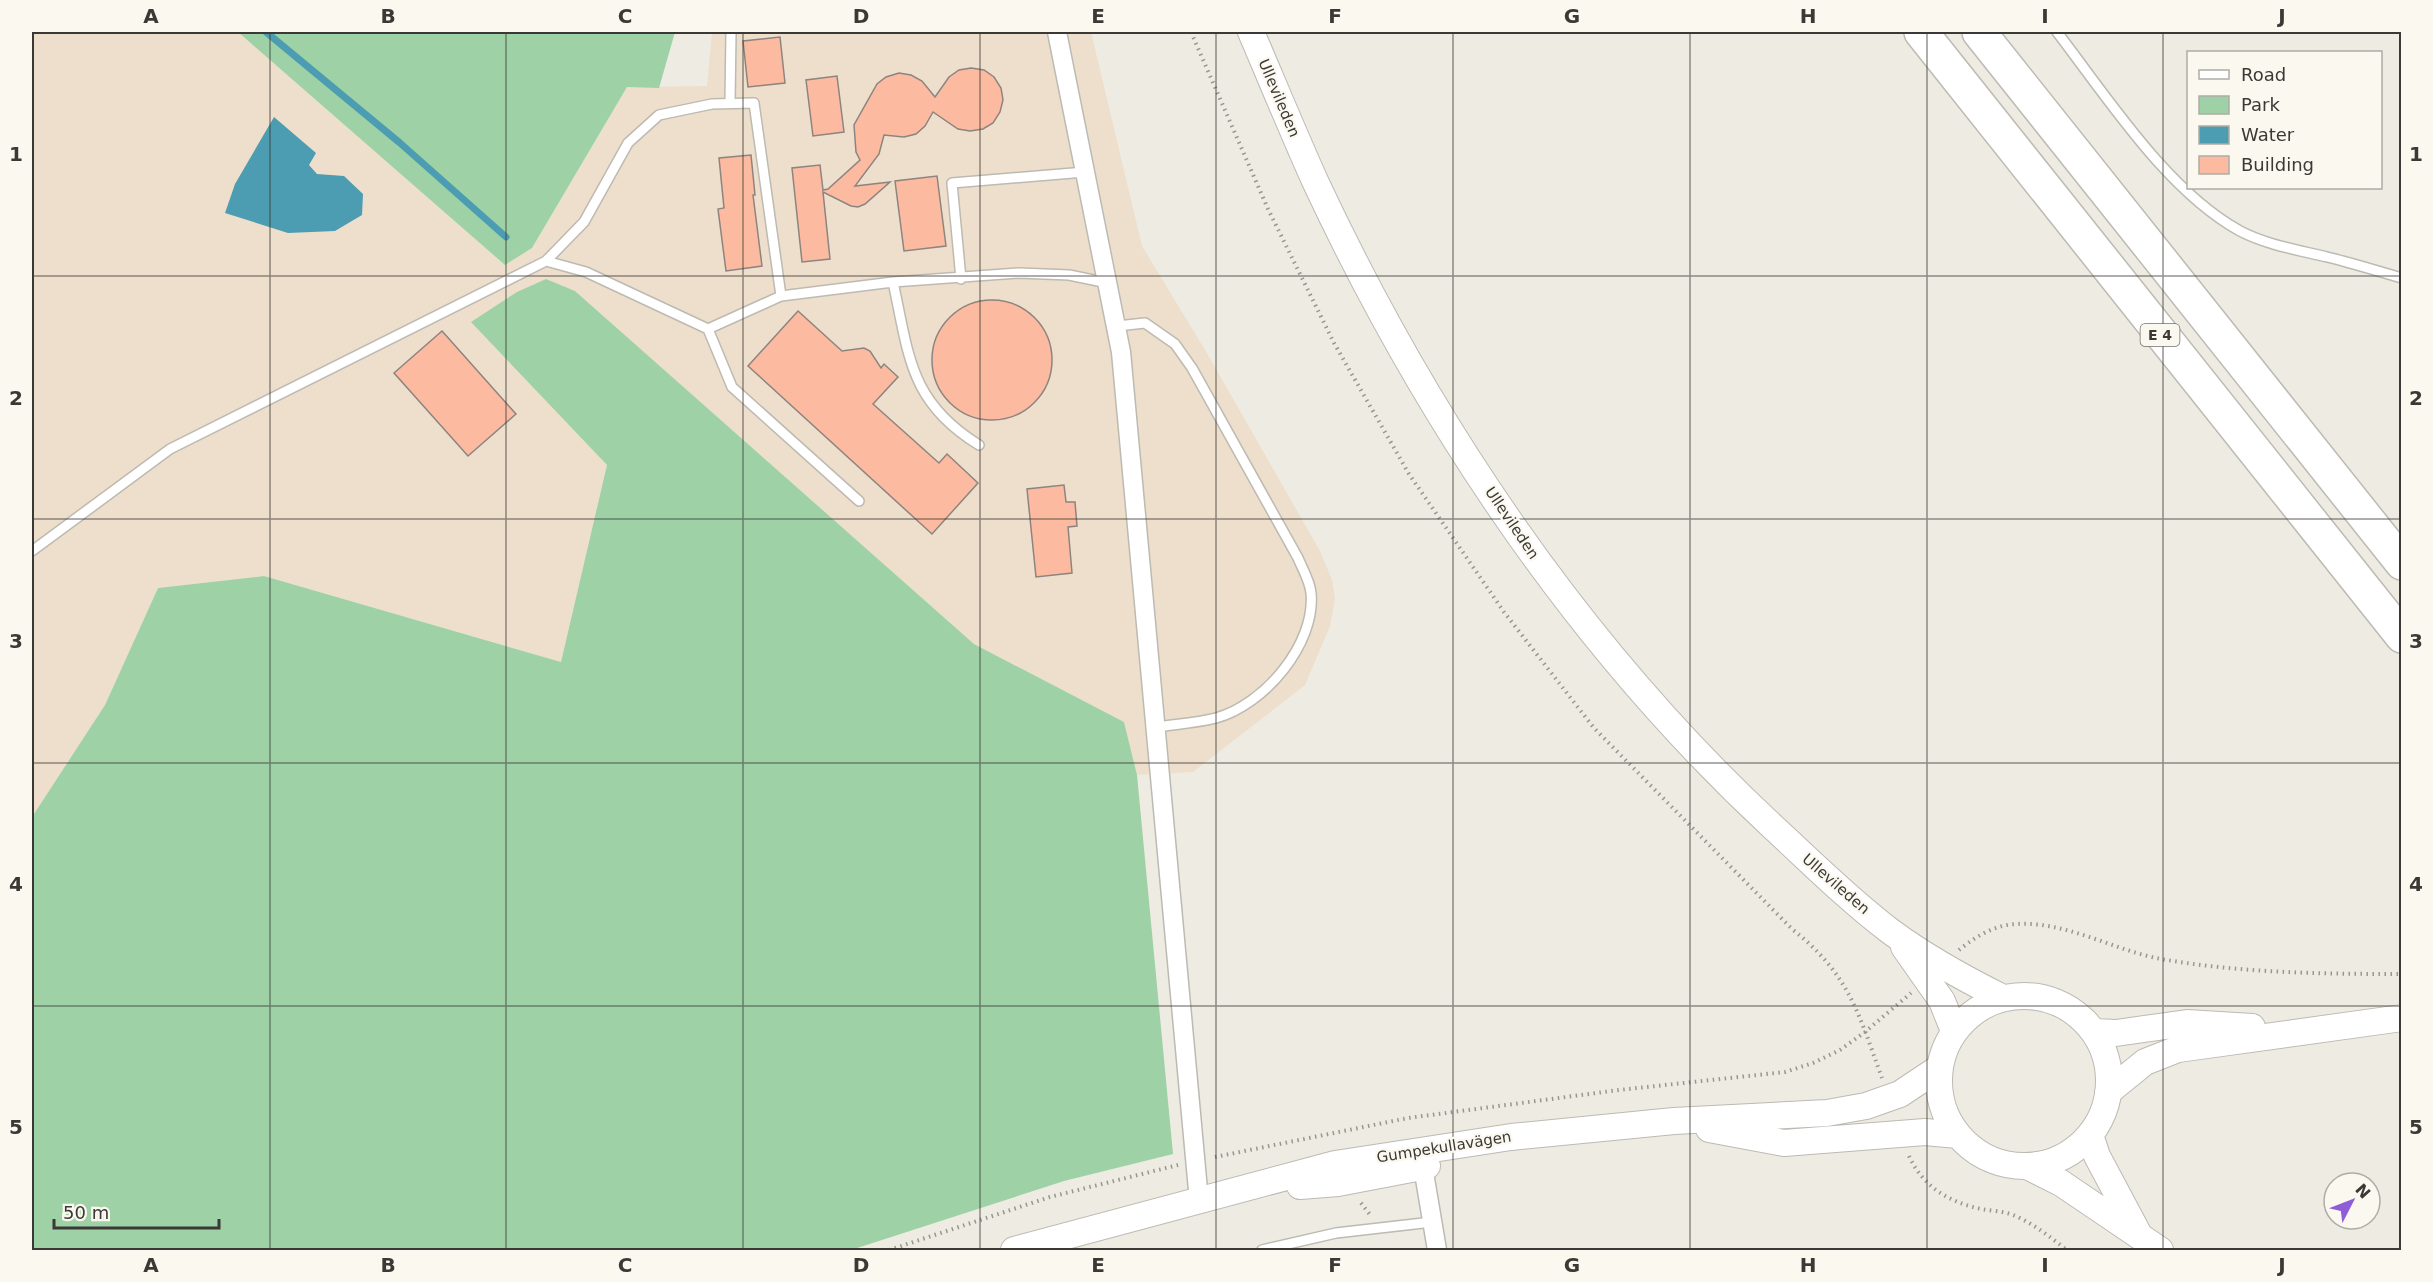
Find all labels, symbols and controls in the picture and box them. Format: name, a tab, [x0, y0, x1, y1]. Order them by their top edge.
text: A	[143, 4, 159, 28]
text: B	[380, 4, 396, 28]
text: C	[618, 4, 632, 28]
text: D	[853, 4, 869, 28]
text: E	[1091, 4, 1105, 28]
text: F	[1328, 4, 1342, 28]
text: G	[1564, 4, 1580, 28]
text: H	[1800, 4, 1816, 28]
text: I	[2041, 4, 2049, 28]
text: J	[2276, 4, 2286, 28]
legend	[2187, 51, 2382, 189]
street label: Ullevileden	[1254, 56, 1304, 140]
text: Road	[2241, 64, 2286, 85]
text: Park	[2241, 94, 2280, 115]
text: Water	[2241, 124, 2295, 145]
text: 1	[9, 142, 23, 166]
text: 1	[2409, 142, 2423, 166]
text: Building	[2241, 154, 2314, 175]
road number: E 4	[2140, 324, 2180, 346]
text: 2	[9, 386, 23, 410]
text: 2	[2409, 386, 2423, 410]
street label: Ullevileden	[1481, 483, 1543, 563]
text: 3	[9, 629, 23, 653]
text: 3	[2409, 629, 2423, 653]
street label: Ullevileden	[1799, 850, 1873, 918]
text: 4	[9, 872, 23, 896]
text: 4	[2409, 872, 2423, 896]
text: 5	[9, 1115, 23, 1139]
text: 5	[2409, 1115, 2423, 1139]
street label: Gumpekullavägen	[1375, 1127, 1513, 1167]
north arrow	[2322, 1171, 2382, 1231]
text: N	[2351, 1180, 2374, 1203]
scale bar	[54, 1192, 219, 1230]
text: 50 m	[63, 1202, 109, 1223]
text: A	[143, 1253, 159, 1277]
text: B	[380, 1253, 396, 1277]
text: C	[618, 1253, 632, 1277]
text: D	[853, 1253, 869, 1277]
text: E	[1091, 1253, 1105, 1277]
text: F	[1328, 1253, 1342, 1277]
text: G	[1564, 1253, 1580, 1277]
text: H	[1800, 1253, 1816, 1277]
text: I	[2041, 1253, 2049, 1277]
text: J	[2276, 1253, 2286, 1277]

